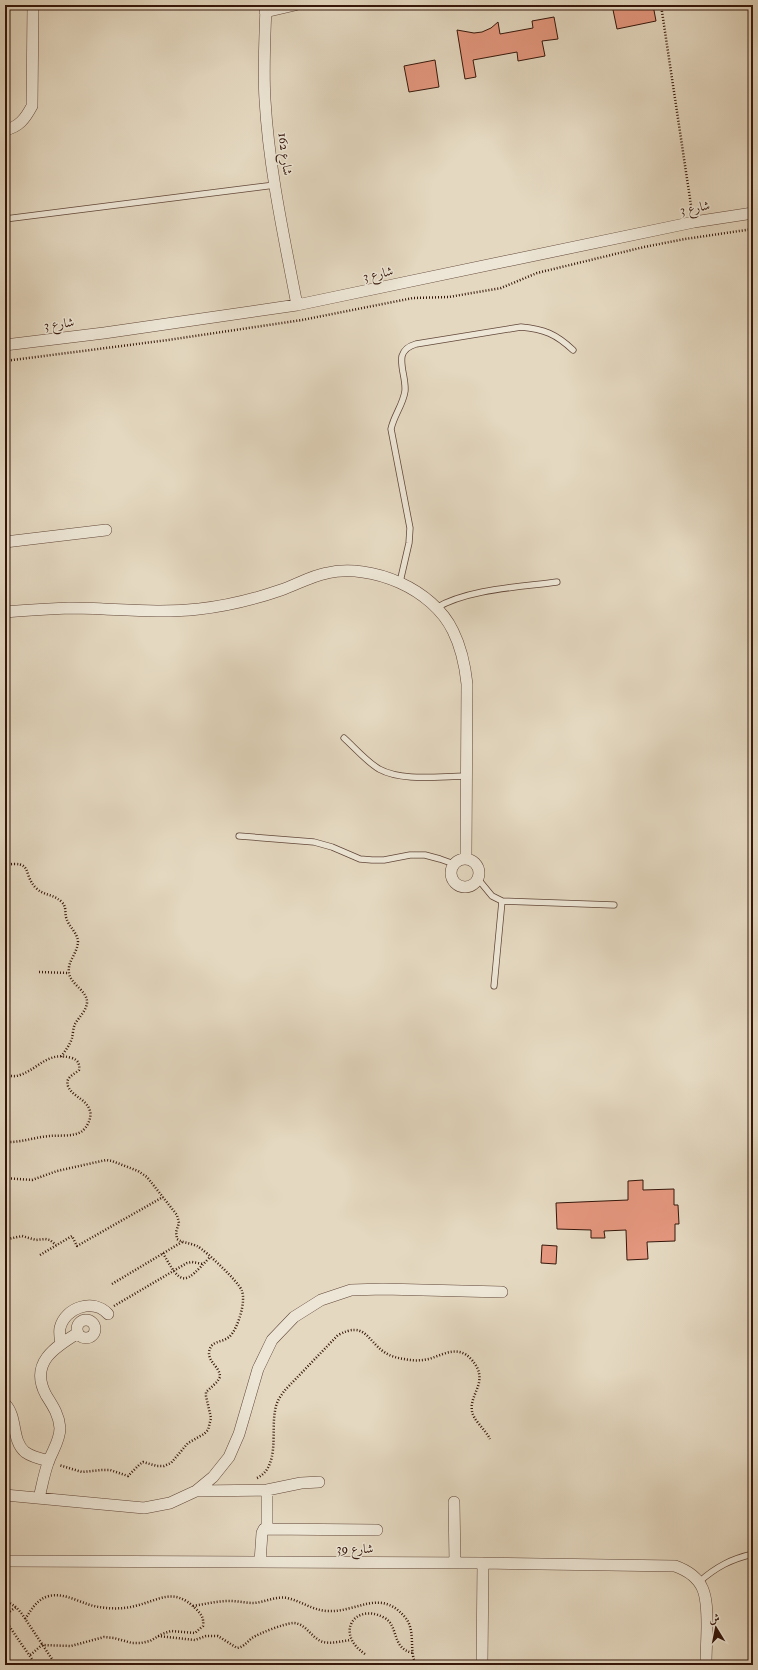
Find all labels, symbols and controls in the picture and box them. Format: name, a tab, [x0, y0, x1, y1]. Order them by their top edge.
street label: شارع 162	[271, 132, 296, 177]
street label: شارع 3	[679, 197, 712, 221]
street label: شارع 3	[362, 263, 395, 288]
street label: شارع 3	[43, 314, 75, 337]
street label: شارع 39	[337, 1541, 373, 1560]
north arrow	[696, 1608, 736, 1648]
text: ش	[708, 1611, 721, 1626]

